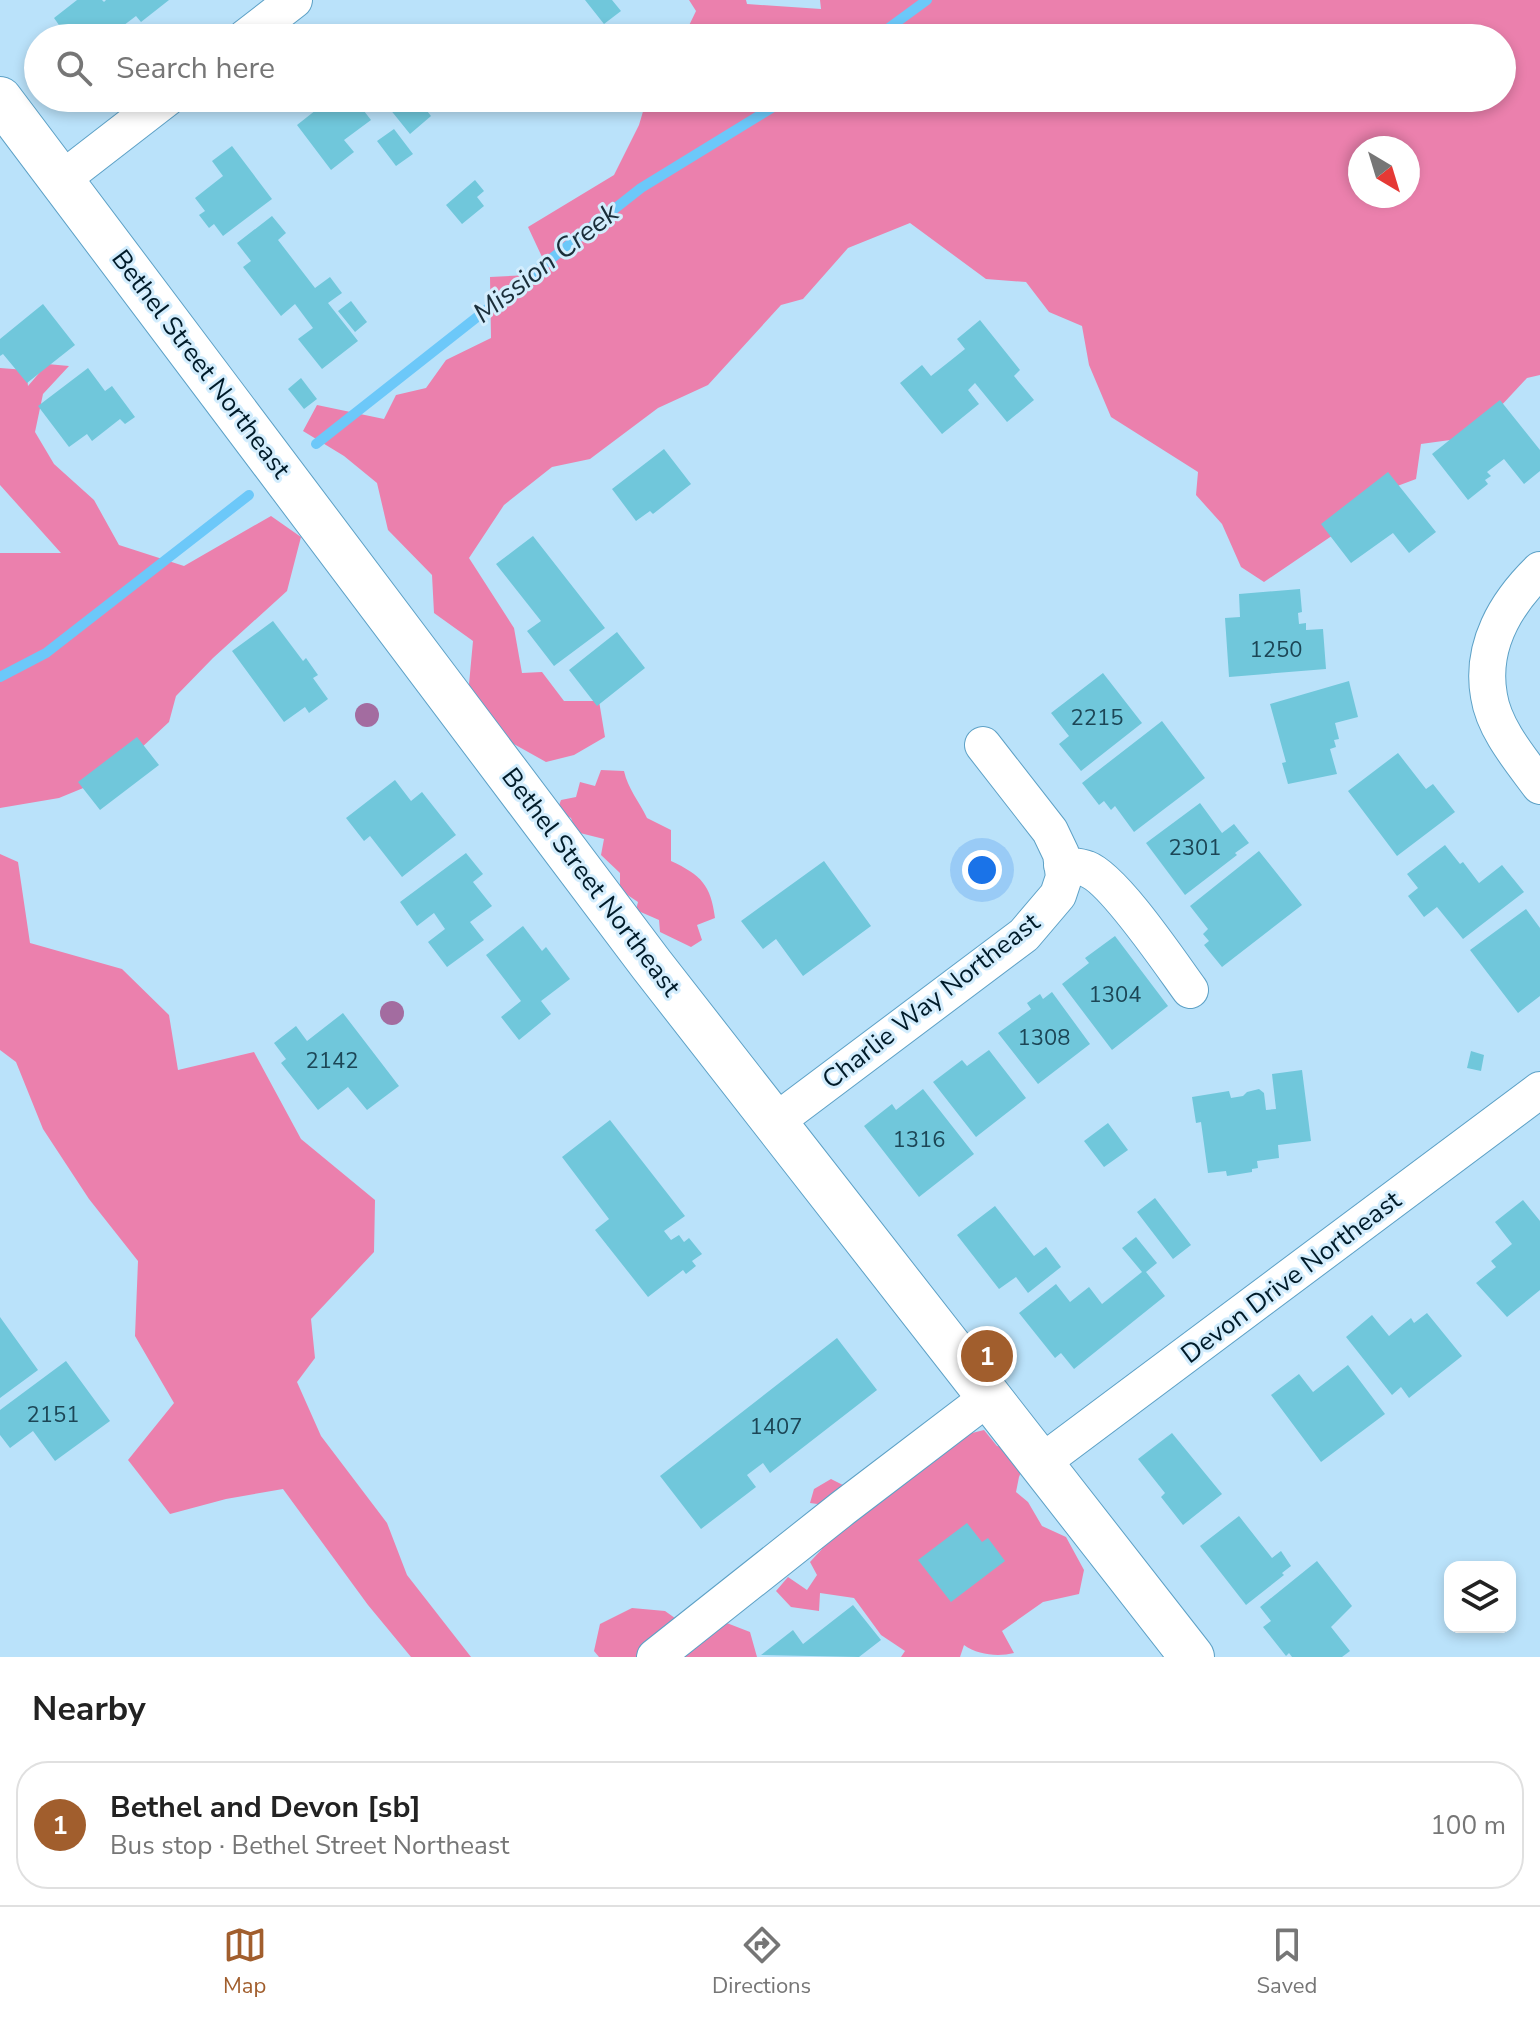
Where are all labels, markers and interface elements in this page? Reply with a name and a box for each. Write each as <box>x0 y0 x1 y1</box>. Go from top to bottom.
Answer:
search box <box>24 24 1516 112</box>
icon: search <box>52 46 96 90</box>
text: Search here <box>116 48 275 89</box>
north arrow <box>1348 136 1420 208</box>
water label: Mission Creek <box>465 194 627 332</box>
street label: Bethel Street Northeast <box>103 243 299 486</box>
house number: 1250 <box>1250 635 1302 665</box>
house number: 2215 <box>1071 703 1123 733</box>
street label: Bethel Street Northeast <box>493 761 689 1004</box>
house number: 2301 <box>1169 833 1221 863</box>
your location <box>962 850 1002 890</box>
street label: Charlie Way Northeast <box>815 904 1048 1097</box>
house number: 1304 <box>1089 980 1141 1010</box>
house number: 1308 <box>1018 1023 1070 1053</box>
house number: 2142 <box>306 1046 358 1076</box>
house number: 1316 <box>893 1125 945 1155</box>
street label: Devon Drive Northeast <box>1174 1182 1409 1371</box>
pin: 1 <box>961 1326 1013 1386</box>
house number: 2151 <box>27 1400 79 1430</box>
house number: 1407 <box>750 1412 802 1442</box>
map controls <box>1444 1561 1516 1633</box>
button: layers <box>1444 1561 1516 1633</box>
text: Nearby <box>32 1686 146 1732</box>
text: Bethel and Devon [sb] <box>110 1787 421 1828</box>
text: 1 <box>52 1808 68 1843</box>
text: 100 m <box>1430 1808 1506 1843</box>
text: Bus stop · Bethel Street Northeast <box>110 1828 509 1863</box>
tab: Map <box>223 1923 267 2001</box>
tab: Directions <box>712 1923 811 2001</box>
tab: Saved <box>1257 1923 1317 2001</box>

